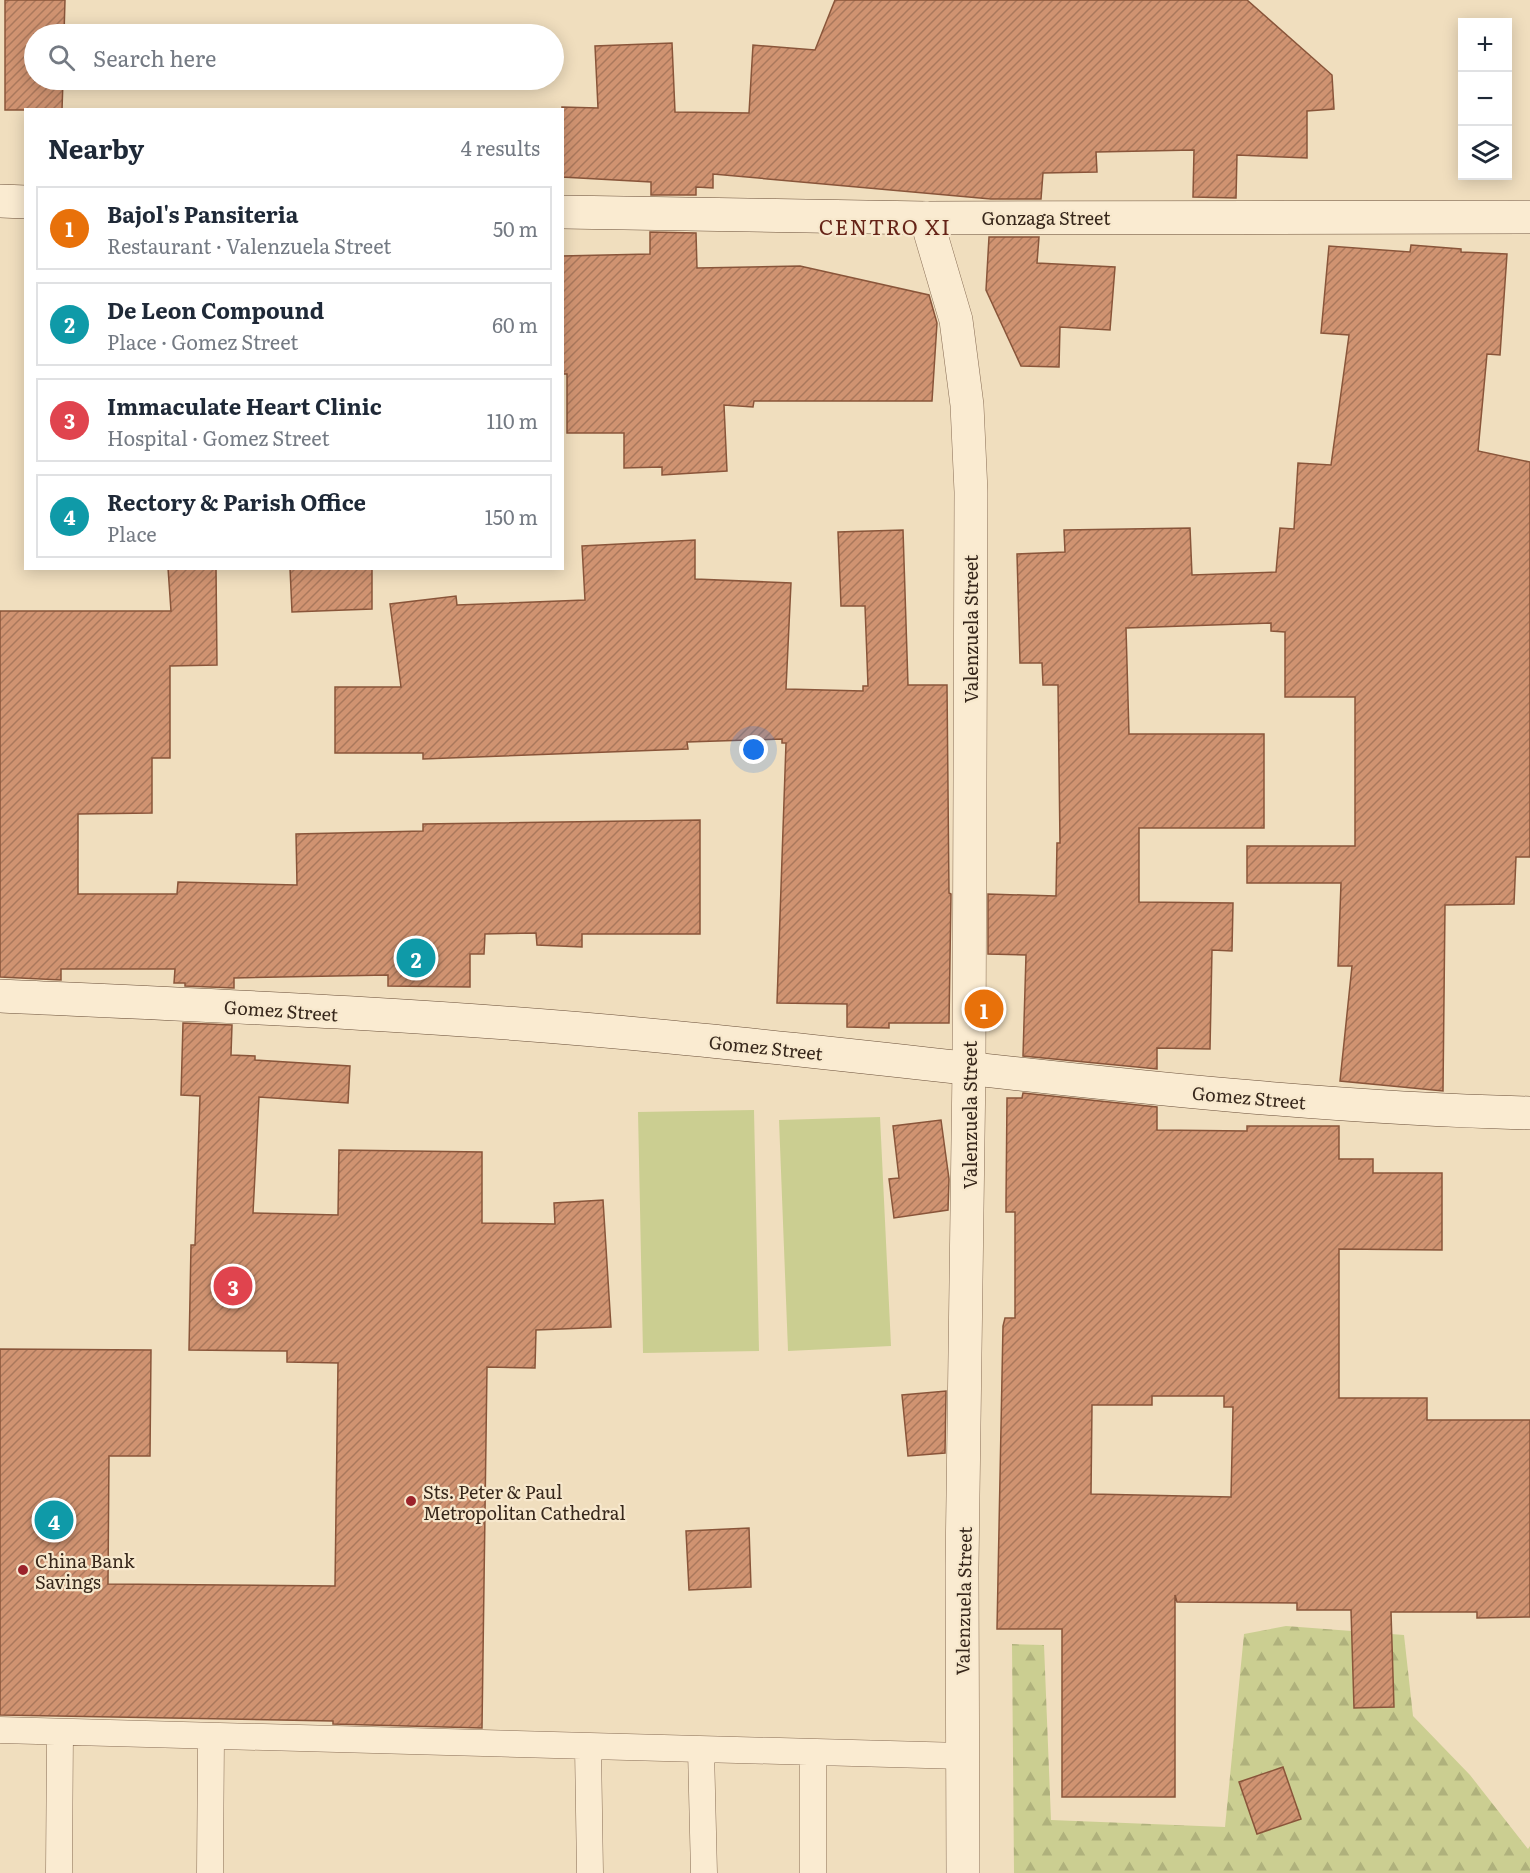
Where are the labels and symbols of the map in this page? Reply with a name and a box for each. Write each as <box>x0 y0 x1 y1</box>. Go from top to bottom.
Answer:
street label: Gonzaga Street <box>982 204 1111 231</box>
district label: CENTRO XI <box>819 210 951 241</box>
street label: Valenzuela Street <box>957 554 984 703</box>
your location <box>739 735 768 764</box>
pin: 2 <box>396 936 436 980</box>
pin: 1 <box>964 986 1004 1032</box>
street label: Gomez Street <box>223 993 340 1028</box>
street label: Gomez Street <box>708 1028 825 1066</box>
street label: Valenzuela Street <box>956 1040 983 1189</box>
street label: Gomez Street <box>1191 1079 1308 1115</box>
pin: 3 <box>214 1264 252 1308</box>
place label: Sts. Peter & Paul Metropolitan Cathedral <box>423 1478 626 1526</box>
marker: Sts. Peter & Paul Metropolitan Cathedral <box>404 1494 418 1508</box>
pin: 4 <box>34 1498 74 1543</box>
street label: Valenzuela Street <box>948 1526 978 1676</box>
place label: China Bank Savings <box>35 1547 136 1595</box>
marker: China Bank Savings <box>16 1563 30 1577</box>

